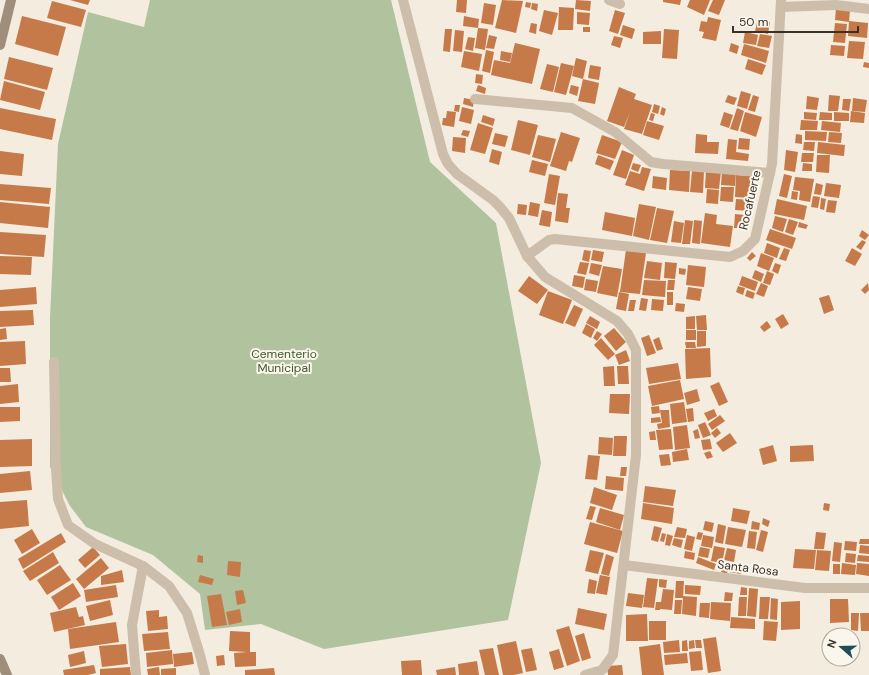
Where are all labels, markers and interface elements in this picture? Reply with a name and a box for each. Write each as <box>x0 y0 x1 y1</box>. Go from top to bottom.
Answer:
scale bar <box>733 8 858 34</box>
text: 50 m <box>739 14 768 30</box>
street label: Rocafuerte <box>735 168 765 231</box>
park label: Cementerio Municipal <box>251 346 317 376</box>
street label: Santa Rosa <box>717 556 779 580</box>
north arrow <box>821 627 861 667</box>
text: N <box>824 637 840 650</box>

